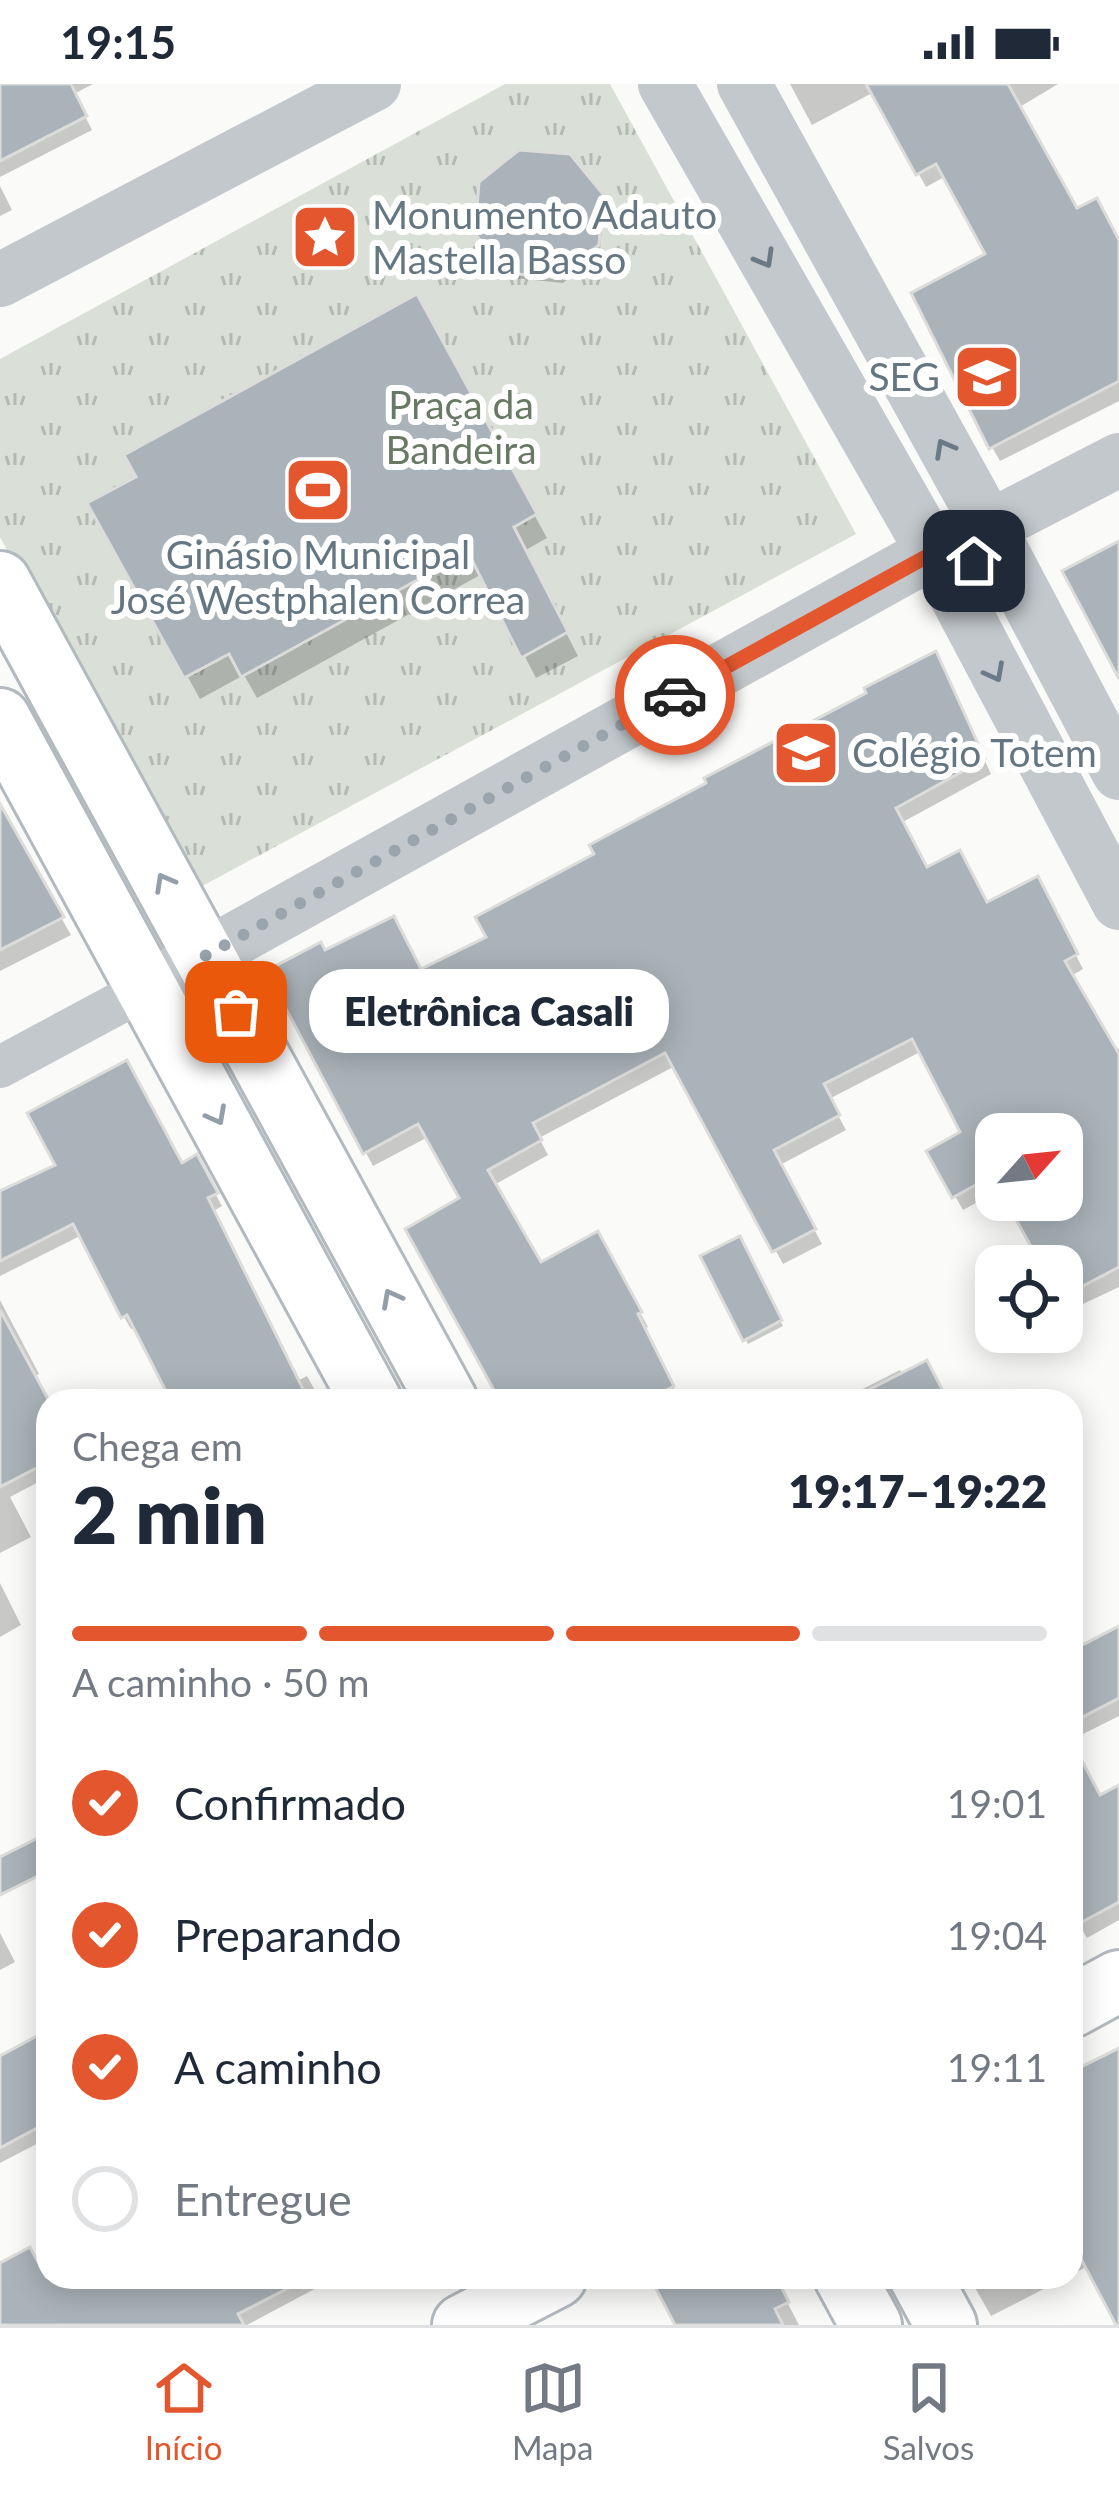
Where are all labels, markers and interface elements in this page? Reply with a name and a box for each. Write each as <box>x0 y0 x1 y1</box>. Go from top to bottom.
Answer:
text: 19:15 <box>60 15 176 69</box>
place label: Monumento Adauto Mastella Basso <box>372 191 717 282</box>
place icon: Monumento Adauto Mastella Basso <box>290 202 360 272</box>
one-way arrow <box>750 246 773 267</box>
school or university icon: SEG <box>952 342 1022 412</box>
place label: SEG <box>868 353 940 399</box>
park label: Praça da Bandeira <box>385 381 537 472</box>
one-way arrow <box>935 439 958 461</box>
sports icon: Ginásio Municipal José Westphalen Correa <box>283 455 353 525</box>
pin <box>923 510 1025 612</box>
icon: home <box>941 528 1007 594</box>
place label: Ginásio Municipal José Westphalen Correa <box>111 531 525 622</box>
courier <box>615 635 735 755</box>
one-way arrow <box>981 660 1004 681</box>
icon: car <box>642 662 708 728</box>
school or university icon: Colégio Totem <box>771 718 841 788</box>
place label: Colégio Totem <box>852 729 1097 775</box>
one-way arrow <box>155 873 178 894</box>
pin <box>185 961 287 1063</box>
callout: Eletrônica Casali <box>308 970 668 1054</box>
icon: bag <box>203 979 269 1045</box>
text: Eletrônica Casali <box>344 988 634 1034</box>
one-way arrow <box>203 1104 226 1125</box>
north arrow <box>975 1113 1083 1221</box>
map controls <box>975 1113 1083 1353</box>
button: locate <box>975 1245 1083 1353</box>
one-way arrow <box>382 1290 405 1311</box>
text: Chega em <box>72 1423 243 1469</box>
text: 19:17–19:22 <box>788 1464 1047 1518</box>
text: 2 min <box>72 1467 267 1561</box>
text: A caminho · 50 m <box>72 1659 370 1705</box>
icon: check <box>72 1770 138 1836</box>
text: Confirmado <box>174 1776 406 1830</box>
text: 19:01 <box>947 1780 1047 1826</box>
icon: check <box>72 1902 138 1968</box>
text: Preparando <box>174 1908 402 1962</box>
text: 19:04 <box>947 1912 1047 1958</box>
icon: check <box>72 2034 138 2100</box>
text: A caminho <box>174 2040 382 2094</box>
text: 19:11 <box>947 2044 1047 2090</box>
text: Entregue <box>174 2172 352 2226</box>
tab: Início <box>145 2355 222 2467</box>
tab: Mapa <box>512 2355 593 2467</box>
tab: Salvos <box>883 2355 974 2467</box>

